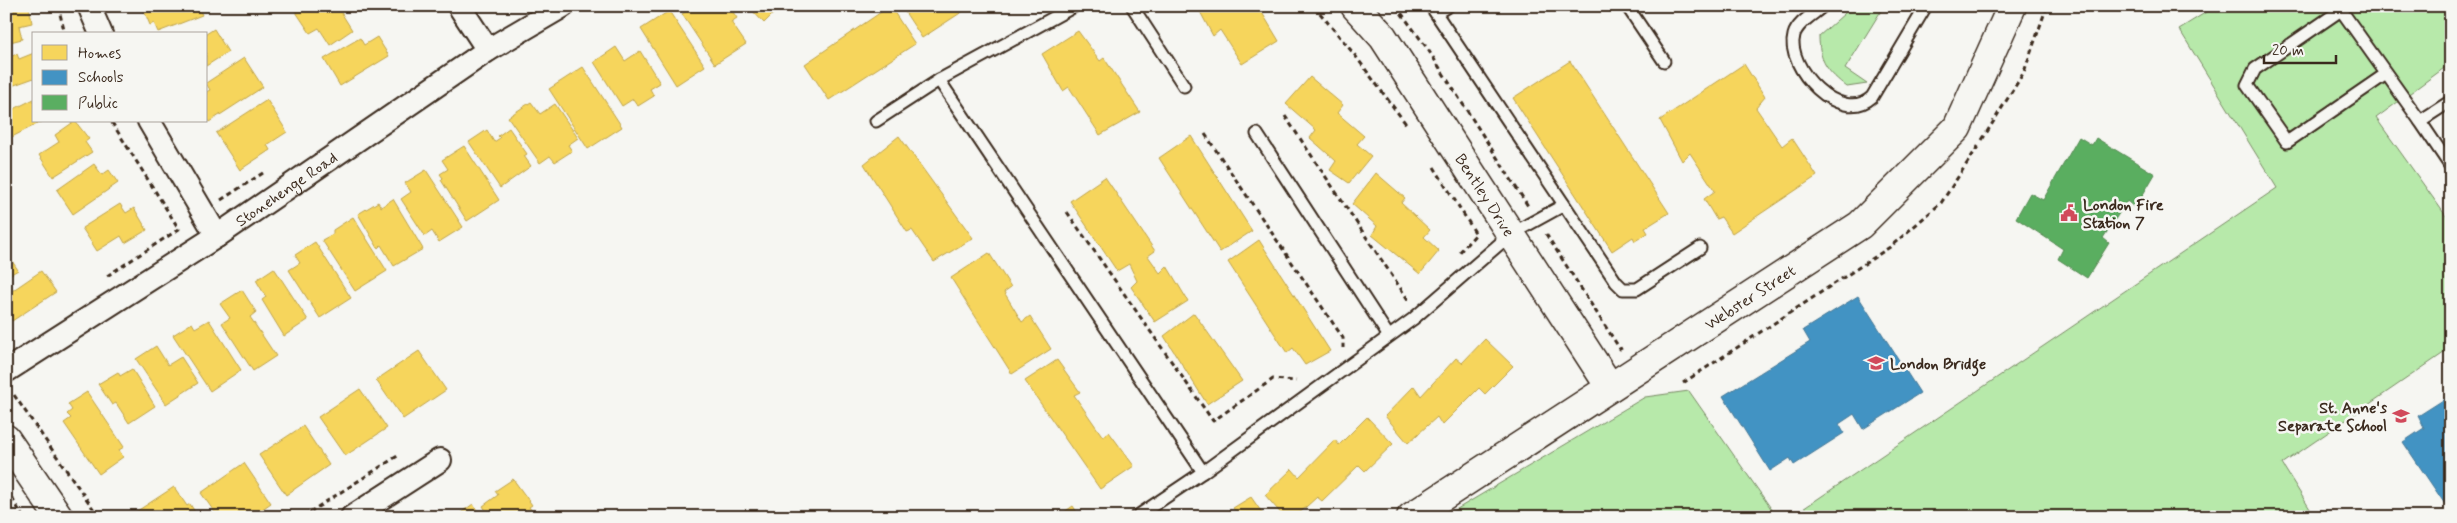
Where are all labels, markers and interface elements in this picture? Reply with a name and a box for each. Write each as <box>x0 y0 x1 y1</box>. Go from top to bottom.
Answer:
legend <box>32 32 208 122</box>
scale bar <box>2264 32 2337 64</box>
text: 20 m <box>2272 41 2304 61</box>
text: Homes <box>78 44 121 64</box>
text: Schools <box>78 68 124 88</box>
text: Public <box>78 94 118 114</box>
street label: Stonehenge Road <box>232 148 342 232</box>
street label: Bentley Drive <box>1449 150 1519 241</box>
place label: London Fire Station 7 <box>2083 195 2164 234</box>
public building icon: London Fire Station 7 <box>2059 203 2079 223</box>
street label: Webster Street <box>1701 261 1800 335</box>
school or university icon: London Bridge <box>1866 353 1886 373</box>
place label: London Bridge <box>1890 354 1986 377</box>
place label: St. Anne's Separate School <box>2278 398 2388 437</box>
school or university icon: St. Anne's Separate School <box>2391 406 2411 426</box>

